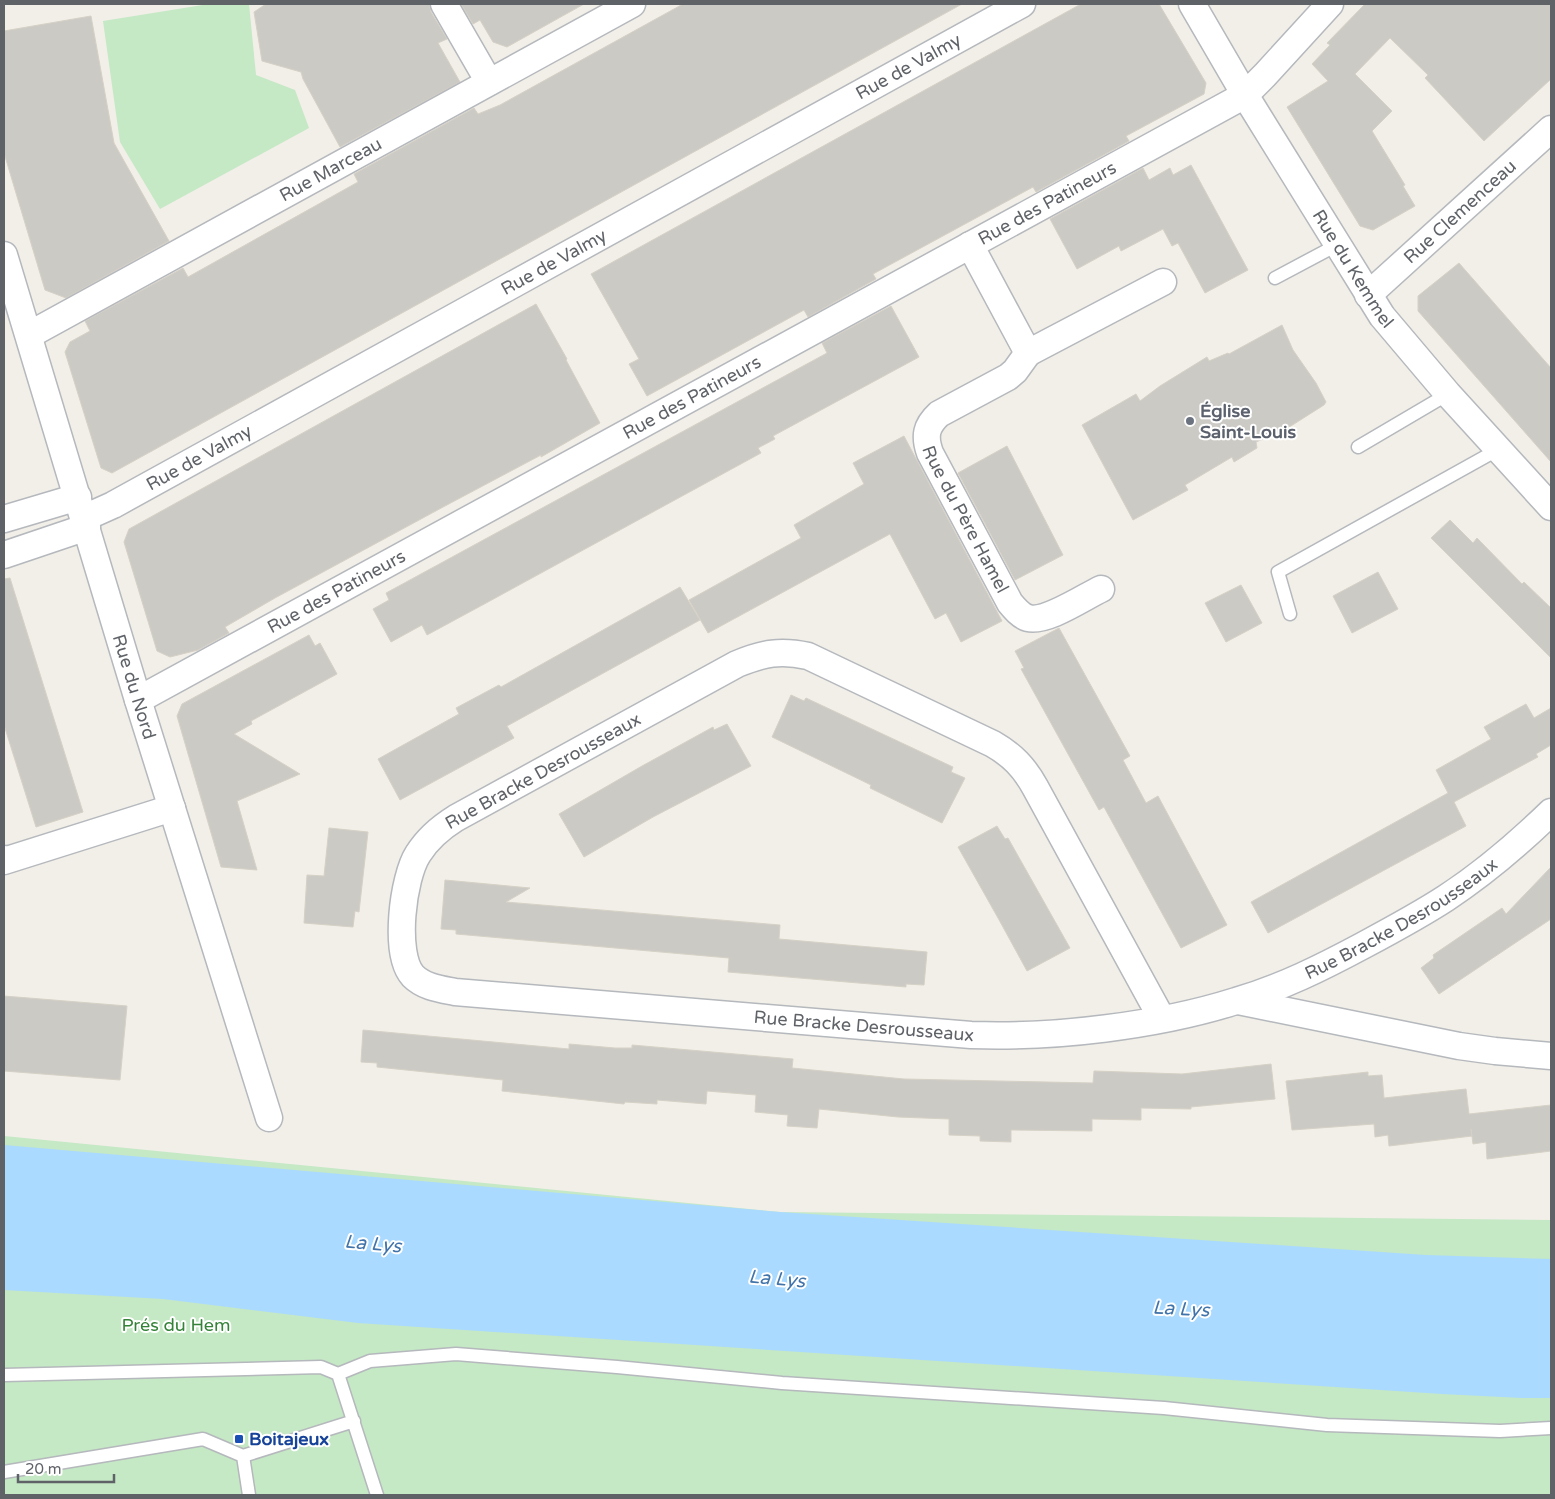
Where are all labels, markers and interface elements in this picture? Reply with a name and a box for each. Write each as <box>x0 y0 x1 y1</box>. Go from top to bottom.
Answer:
street label: Rue de Valmy <box>852 29 965 105</box>
street label: Rue Marceau <box>275 133 386 206</box>
street label: Rue Clemenceau <box>1399 155 1521 268</box>
street label: Rue des Patineurs <box>974 157 1120 250</box>
street label: Rue du Kemmel <box>1308 206 1398 333</box>
street label: Rue de Valmy <box>497 224 611 300</box>
street label: Rue des Patineurs <box>619 351 765 444</box>
place label: Église Saint-Louis <box>1200 400 1296 443</box>
marker: Église Saint-Louis <box>1184 415 1196 427</box>
street label: Rue de Valmy <box>142 420 256 495</box>
street label: Rue du Père Hamel <box>917 443 1014 597</box>
street label: Rue des Patineurs <box>263 545 409 638</box>
street label: Rue du Nord <box>108 632 161 742</box>
street label: Rue Bracke Desrousseaux <box>441 708 645 834</box>
street label: Rue Bracke Desrousseaux <box>1301 853 1502 984</box>
street label: Rue Bracke Desrousseaux <box>753 1006 975 1046</box>
water label: La Lys <box>344 1231 404 1258</box>
water label: La Lys <box>748 1266 808 1293</box>
water label: La Lys <box>1152 1297 1212 1322</box>
park label: Prés du Hem <box>121 1314 231 1336</box>
place label: Boitajeux <box>249 1428 329 1450</box>
marker: Boitajeux <box>233 1433 245 1445</box>
scale bar <box>18 1452 114 1484</box>
text: 20 m <box>25 1460 62 1478</box>

